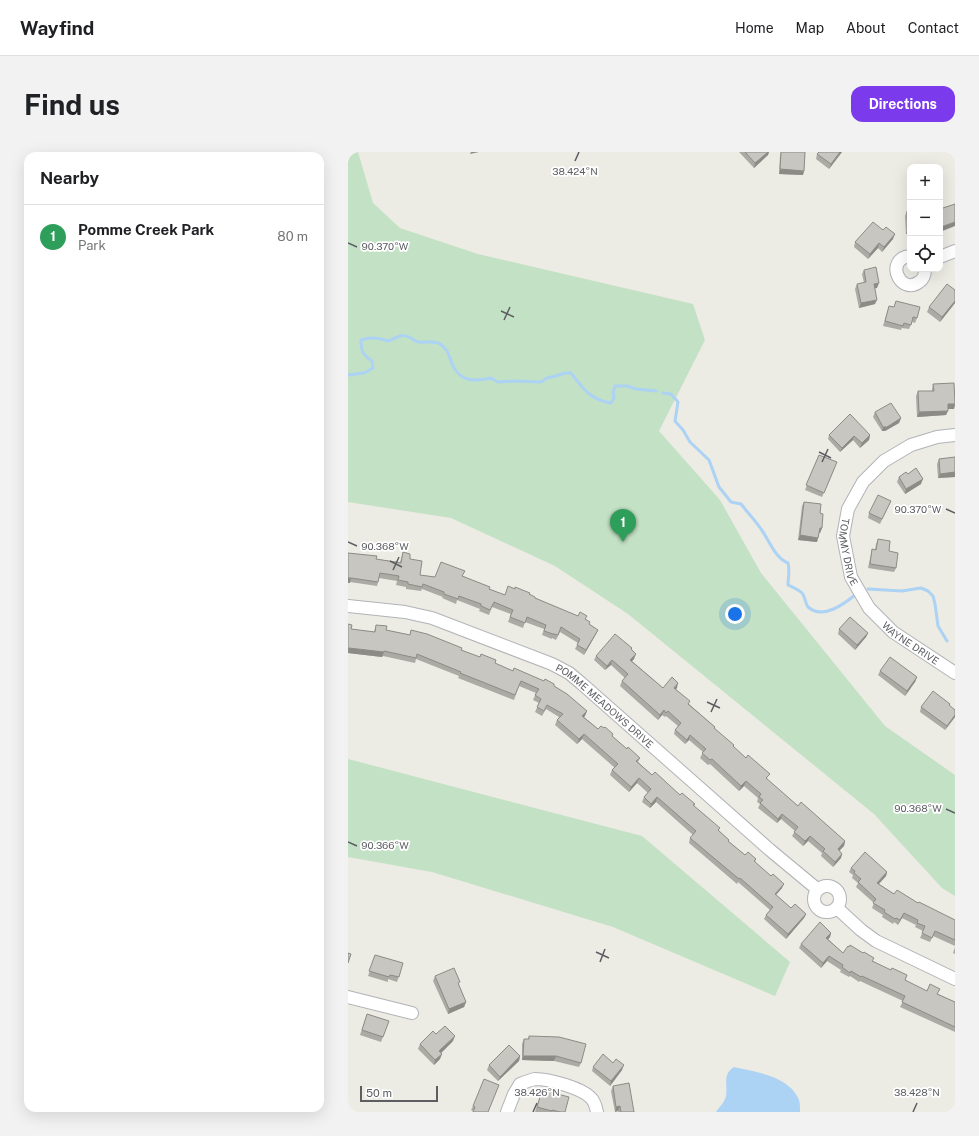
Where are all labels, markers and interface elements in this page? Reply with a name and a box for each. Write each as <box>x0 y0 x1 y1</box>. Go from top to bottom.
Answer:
text: Wayfind <box>20 17 94 39</box>
text: Home <box>735 20 774 36</box>
text: Map <box>796 20 824 36</box>
text: About <box>846 20 886 36</box>
text: Contact <box>908 20 959 36</box>
button: Directions <box>851 86 955 122</box>
text: Find us <box>24 88 120 121</box>
map controls <box>907 164 943 272</box>
button: + <box>907 164 943 200</box>
text: 38.424°N <box>552 165 598 177</box>
text: Nearby <box>40 168 99 188</box>
button: − <box>907 200 943 236</box>
text: Pomme Creek Park <box>78 221 214 238</box>
text: 1 <box>50 229 56 244</box>
text: 80 m <box>277 229 308 244</box>
button: locate <box>907 236 943 272</box>
text: Park <box>78 238 106 253</box>
text: 90.370°W <box>362 240 409 252</box>
text: 90.370°W <box>895 503 942 515</box>
pin: 1 <box>610 509 636 542</box>
street label: TOMMY DRIVE <box>836 517 861 588</box>
text: 90.368°W <box>361 540 409 552</box>
your location <box>725 604 745 624</box>
street label: WAYNE DRIVE <box>880 619 941 667</box>
street label: POMME MEADOWS DRIVE <box>554 661 656 750</box>
text: 90.368°W <box>894 802 942 814</box>
text: 90.366°W <box>361 839 409 851</box>
scale bar <box>360 1084 438 1103</box>
text: 38.426°N <box>514 1086 560 1098</box>
text: 38.428°N <box>894 1086 940 1098</box>
text: 50 m <box>366 1087 392 1099</box>

